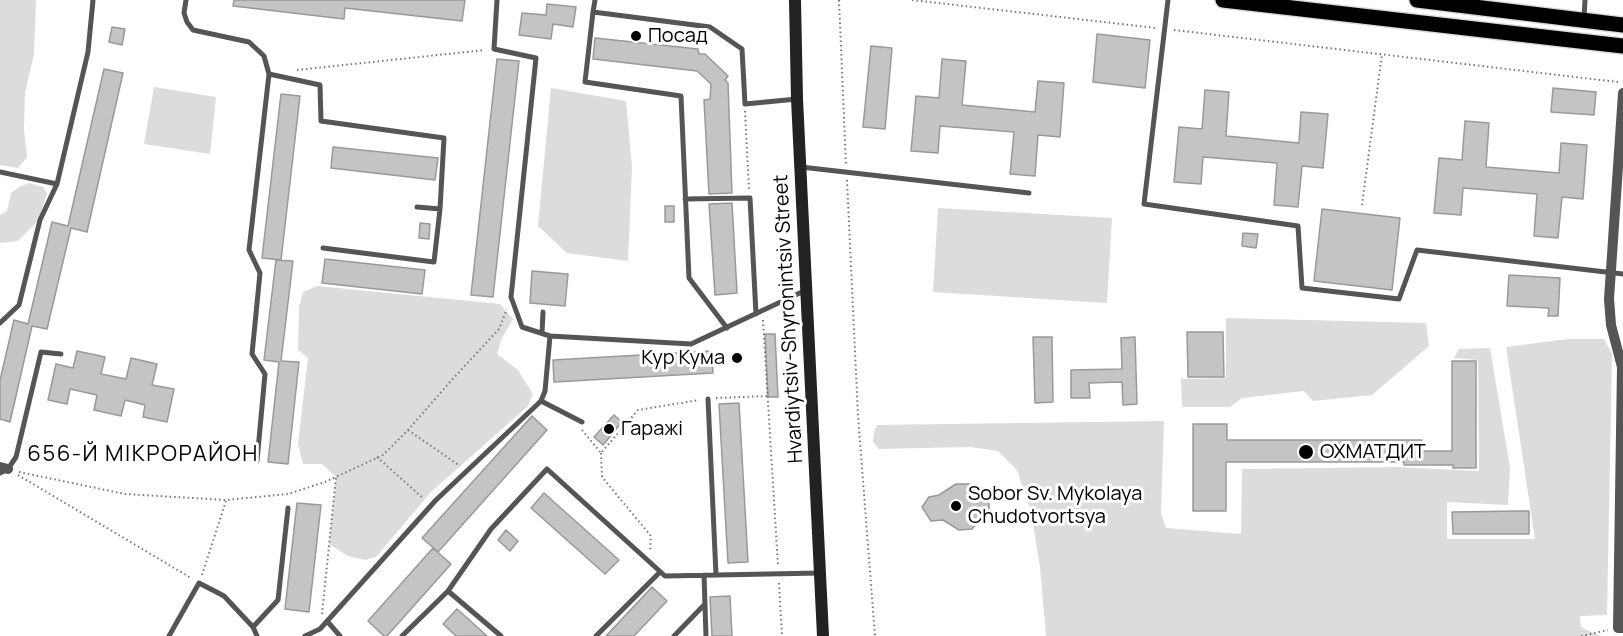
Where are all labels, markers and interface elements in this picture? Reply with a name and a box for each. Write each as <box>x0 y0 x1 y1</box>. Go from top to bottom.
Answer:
place label: Посад <box>648 24 708 48</box>
marker: Посад <box>629 29 643 43</box>
street label: Hvardiytsiv-Shyronintsiv Street <box>769 174 809 464</box>
place label: Кур Кума <box>641 346 725 370</box>
marker: Кур Кума <box>730 351 744 365</box>
place label: Гаражі <box>621 417 683 441</box>
marker: Гаражі <box>602 422 616 436</box>
place label: ОХМАТДИТ <box>1320 440 1426 464</box>
district label: 656-Й МІКРОРАЙОН <box>27 442 259 468</box>
marker: ОХМАТДИТ <box>1297 443 1315 461</box>
place label: Sobor Sv. Mykolaya Chudotvortsya <box>968 482 1142 529</box>
marker: Sobor Sv. Mykolaya Chudotvortsya <box>949 499 963 513</box>

